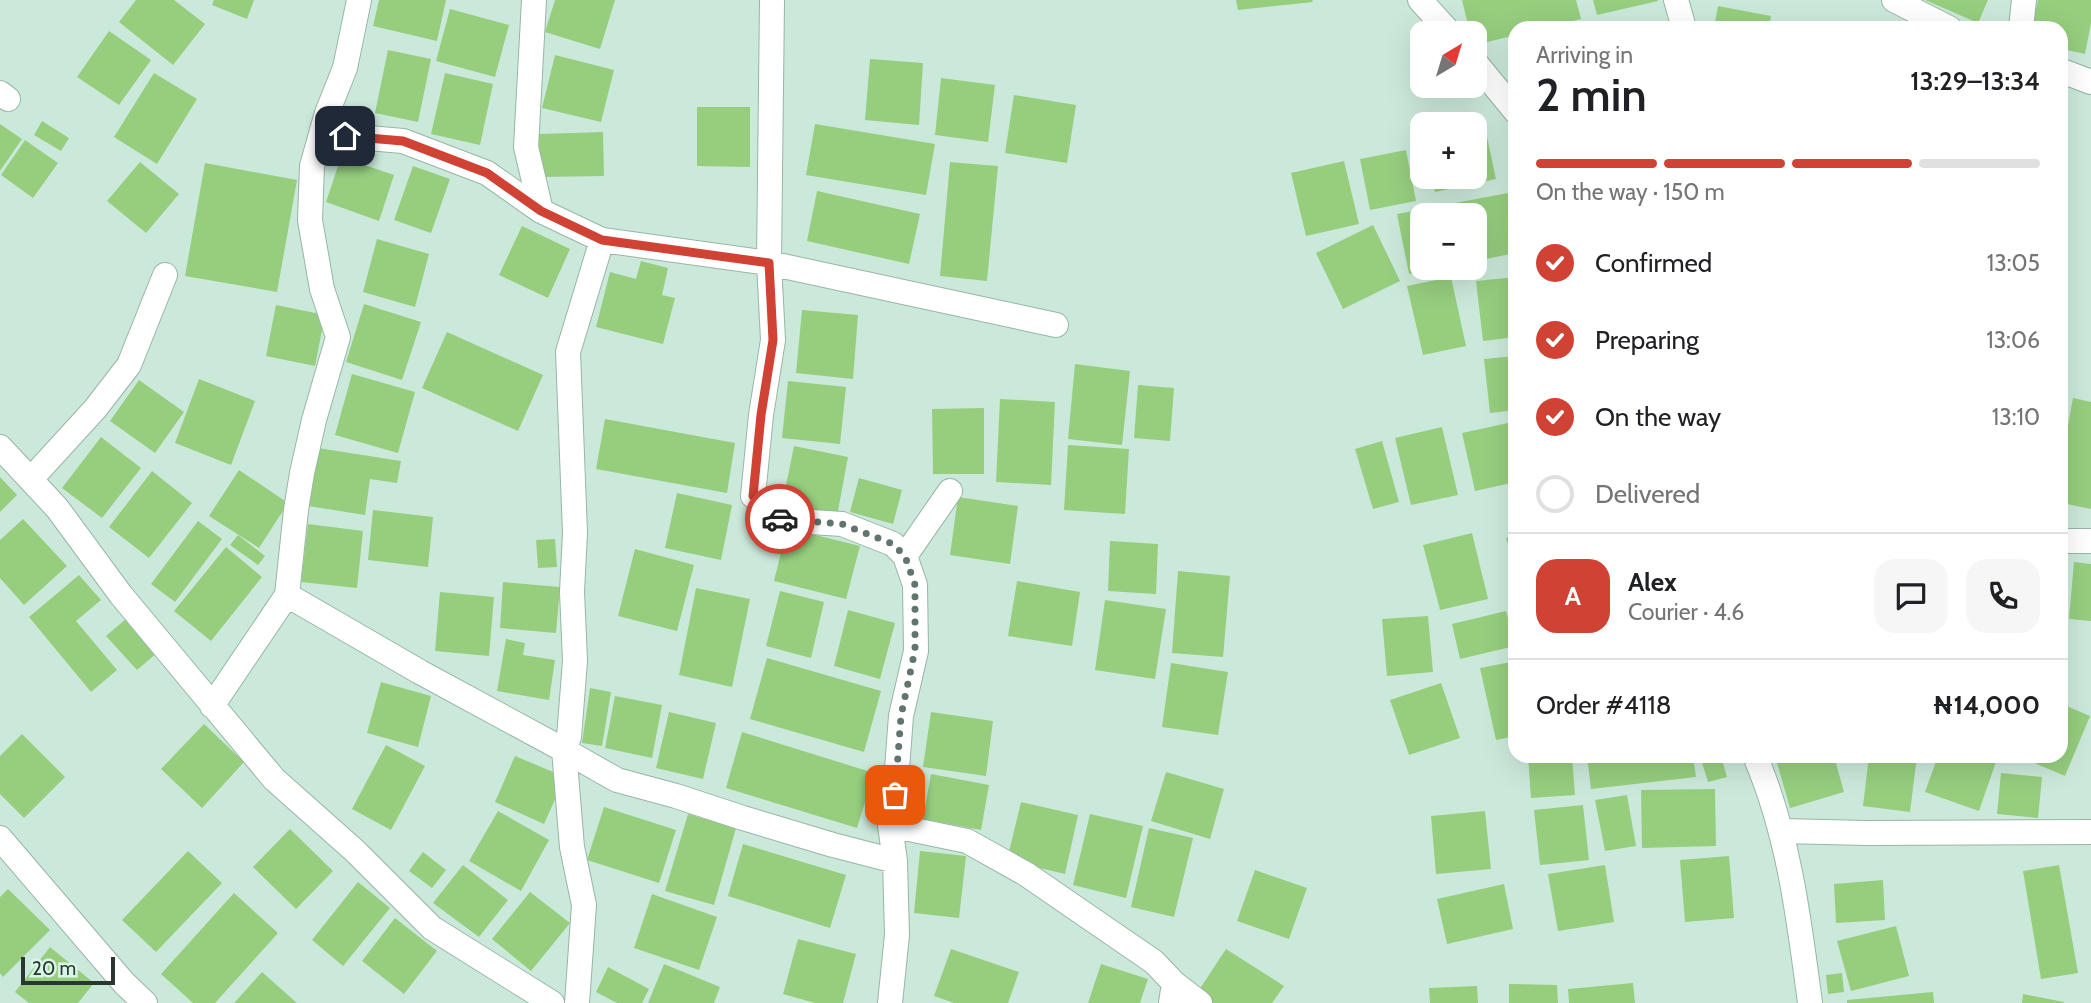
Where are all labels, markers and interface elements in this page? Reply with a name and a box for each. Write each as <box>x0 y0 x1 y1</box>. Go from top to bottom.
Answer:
north arrow <box>1410 21 1488 98</box>
map controls <box>1410 21 1487 280</box>
text: Arriving in <box>1536 41 1633 69</box>
text: 13:29–13:34 <box>1910 65 2040 97</box>
text: 2 min <box>1536 67 1647 123</box>
pin <box>315 106 375 166</box>
button: + <box>1410 112 1487 189</box>
icon: home <box>326 117 364 155</box>
text: On the way · 150 m <box>1536 178 1725 206</box>
button: − <box>1410 203 1487 280</box>
icon: check <box>1536 244 1574 282</box>
text: Confirmed <box>1595 247 1712 279</box>
text: 13:05 <box>1987 249 2040 277</box>
icon: check <box>1536 321 1574 359</box>
text: Preparing <box>1595 324 1699 356</box>
text: 13:06 <box>1986 326 2040 354</box>
icon: check <box>1536 398 1574 436</box>
text: On the way <box>1595 401 1721 433</box>
text: 13:10 <box>1992 403 2040 431</box>
text: Delivered <box>1595 478 1700 510</box>
courier <box>745 484 815 554</box>
icon: car <box>761 500 799 538</box>
button: chat <box>1874 559 1948 633</box>
button: phone <box>1966 559 2040 633</box>
text: Alex <box>1628 566 1677 598</box>
text: A <box>1565 580 1581 612</box>
text: Courier · 4.6 <box>1628 598 1744 626</box>
text: Order #4118 <box>1536 689 1672 721</box>
text: ₦14,000 <box>1932 689 2040 721</box>
pin <box>865 765 925 825</box>
icon: bag <box>876 776 914 814</box>
scale bar <box>21 954 116 986</box>
text: 20 m <box>32 957 76 980</box>

